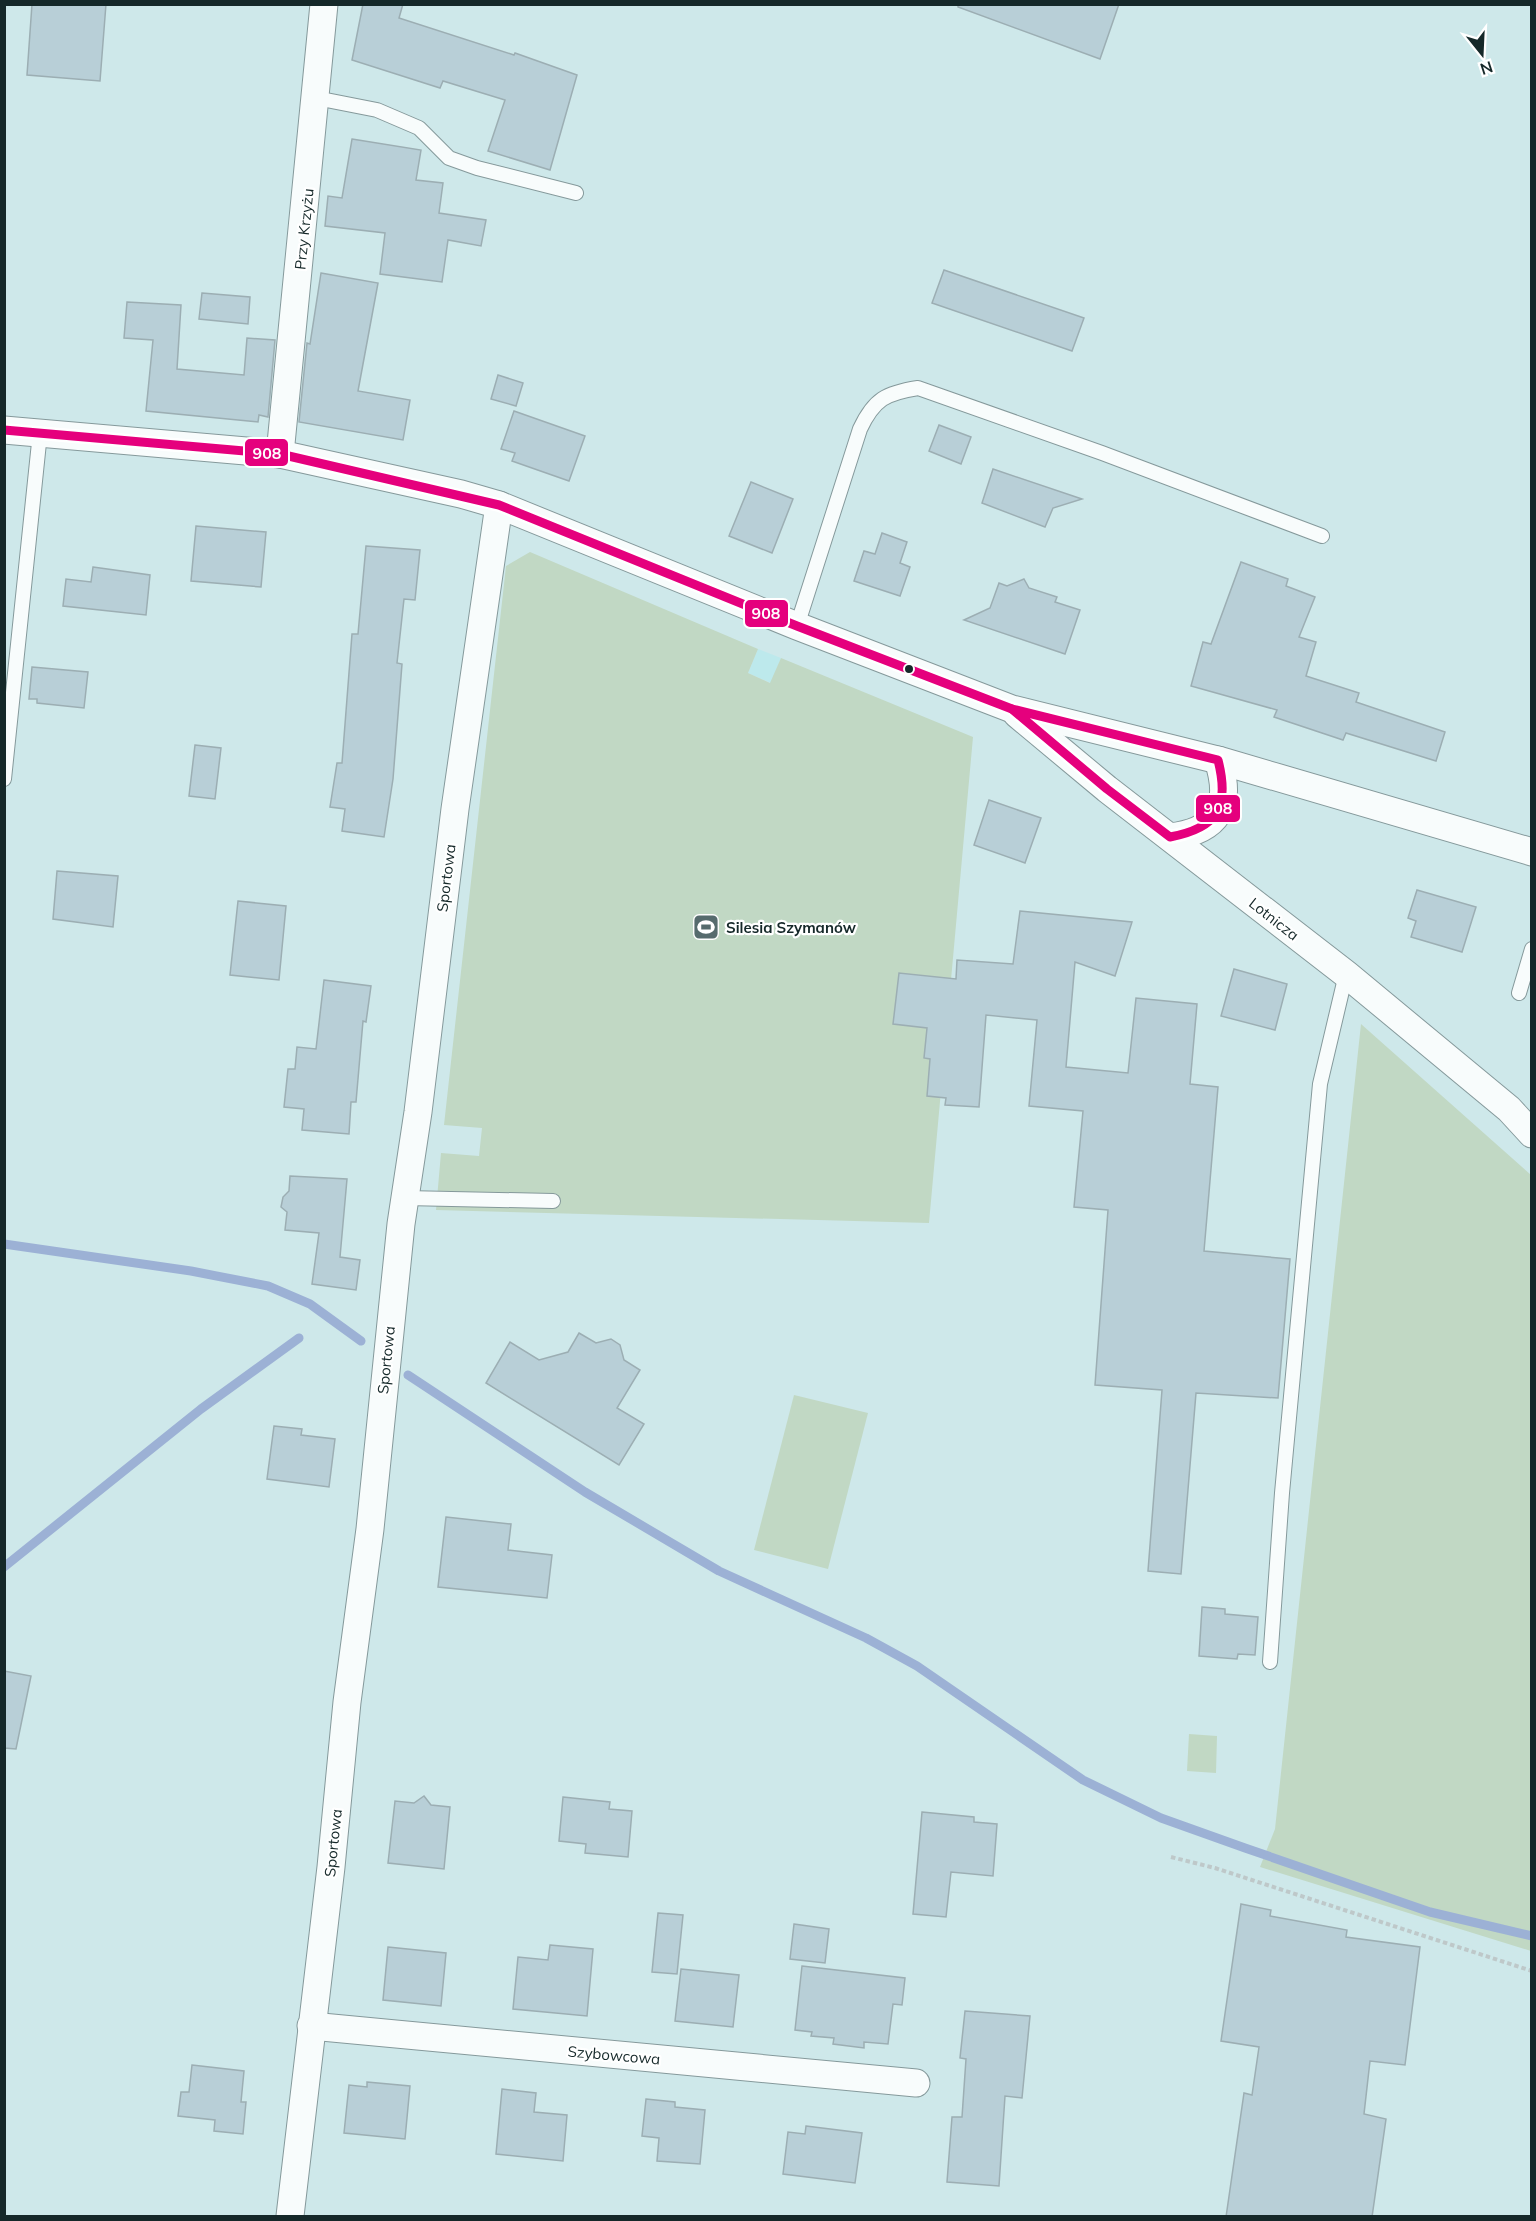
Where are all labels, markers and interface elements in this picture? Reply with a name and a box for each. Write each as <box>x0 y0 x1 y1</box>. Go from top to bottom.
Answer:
north arrow <box>1452 24 1512 84</box>
text: N <box>1478 57 1495 80</box>
street label: Przy Krzyżu <box>290 187 318 271</box>
line badge: 908 <box>244 438 289 467</box>
text: 908 <box>253 443 282 463</box>
line badge: 908 <box>744 599 789 628</box>
text: 908 <box>752 603 781 623</box>
unlabelled marker <box>903 663 915 675</box>
line badge: 908 <box>1195 794 1241 823</box>
text: 908 <box>1204 798 1233 818</box>
street label: Sportowa <box>432 843 460 913</box>
street label: Lotnicza <box>1245 894 1303 944</box>
sports icon: Silesia Szymanów <box>691 912 721 942</box>
place label: Silesia Szymanów <box>726 918 857 937</box>
street label: Sportowa <box>373 1325 399 1395</box>
street label: Sportowa <box>320 1808 346 1878</box>
street label: Szybowcowa <box>567 2041 661 2069</box>

